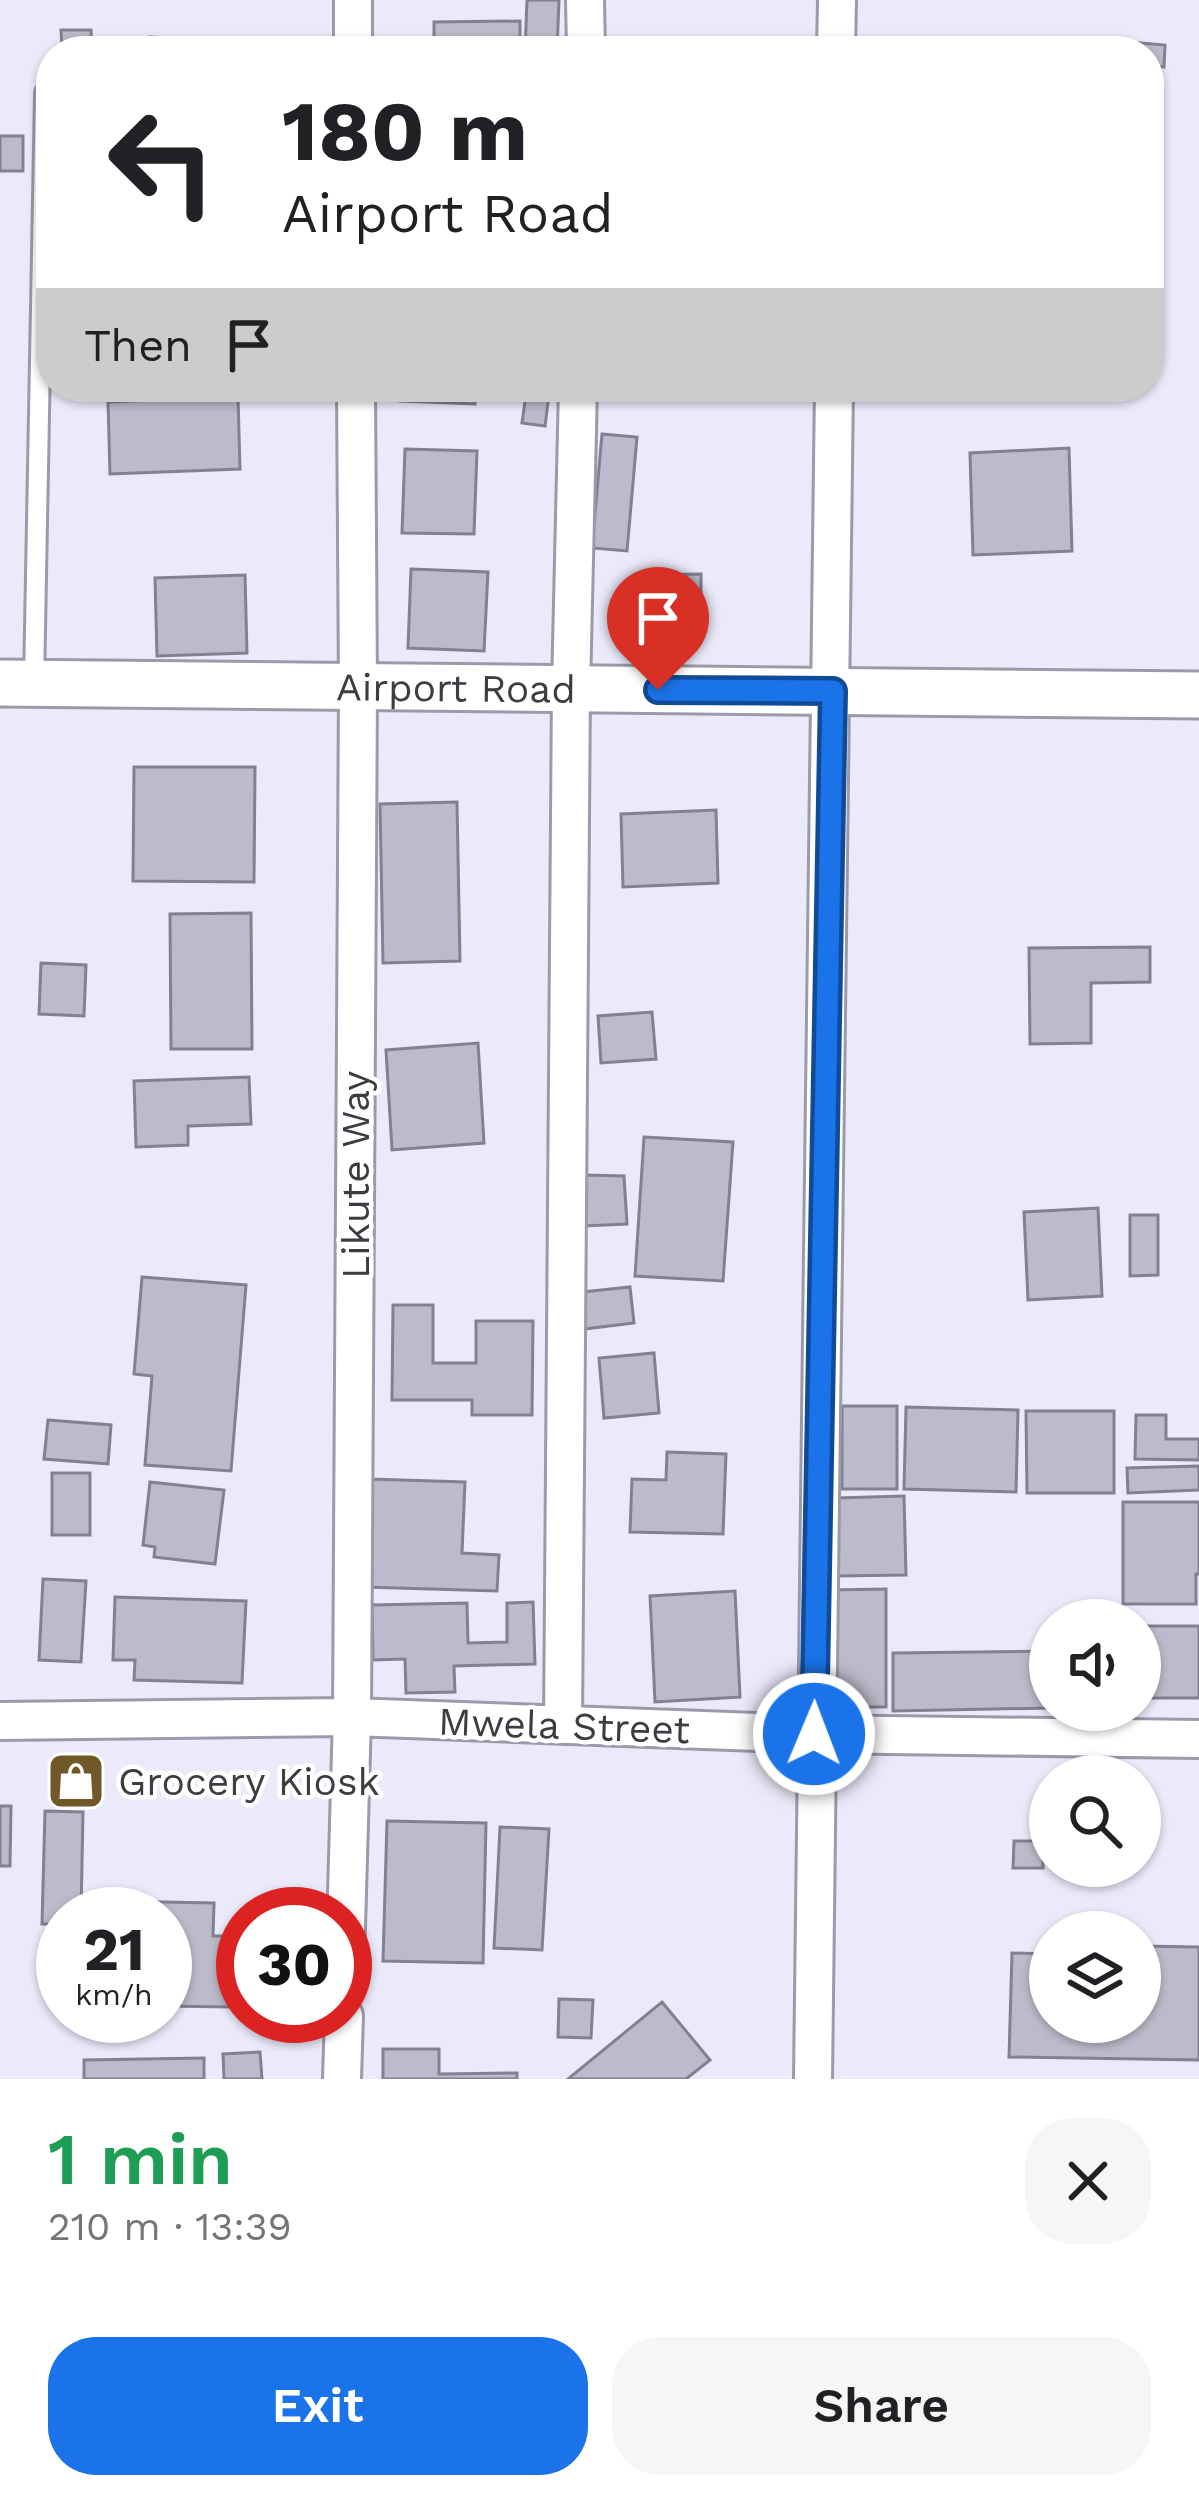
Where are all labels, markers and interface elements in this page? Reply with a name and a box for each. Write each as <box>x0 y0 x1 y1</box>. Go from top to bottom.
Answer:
text: 180 m <box>282 82 528 180</box>
icon: left <box>84 84 240 240</box>
text: Airport Road <box>282 182 614 245</box>
icon: arrive <box>216 312 282 378</box>
text: Then <box>84 319 192 372</box>
pin <box>607 567 709 690</box>
icon: arrive <box>625 585 691 651</box>
street label: Airport Road <box>336 664 576 712</box>
street label: Likute Way <box>333 1071 378 1279</box>
map controls <box>1029 1599 1161 2043</box>
button: sound <box>1029 1599 1161 1731</box>
position arrow <box>751 1671 877 1797</box>
street label: Mwela Street <box>437 1699 690 1752</box>
shop icon: Grocery Kiosk <box>45 1750 107 1812</box>
button: search <box>1029 1755 1161 1887</box>
place label: Grocery Kiosk <box>118 1759 380 1804</box>
speed limit sign: 30 <box>216 1887 372 2043</box>
button: layers <box>1029 1911 1161 2043</box>
text: 21 <box>83 1914 145 1985</box>
text: km/h <box>75 1977 153 2012</box>
text: 1 min <box>48 2117 233 2201</box>
button: close <box>1025 2118 1151 2244</box>
text: 210 m · 13:39 <box>48 2204 292 2249</box>
button: Exit <box>48 2337 588 2475</box>
button: Share <box>612 2337 1151 2475</box>

